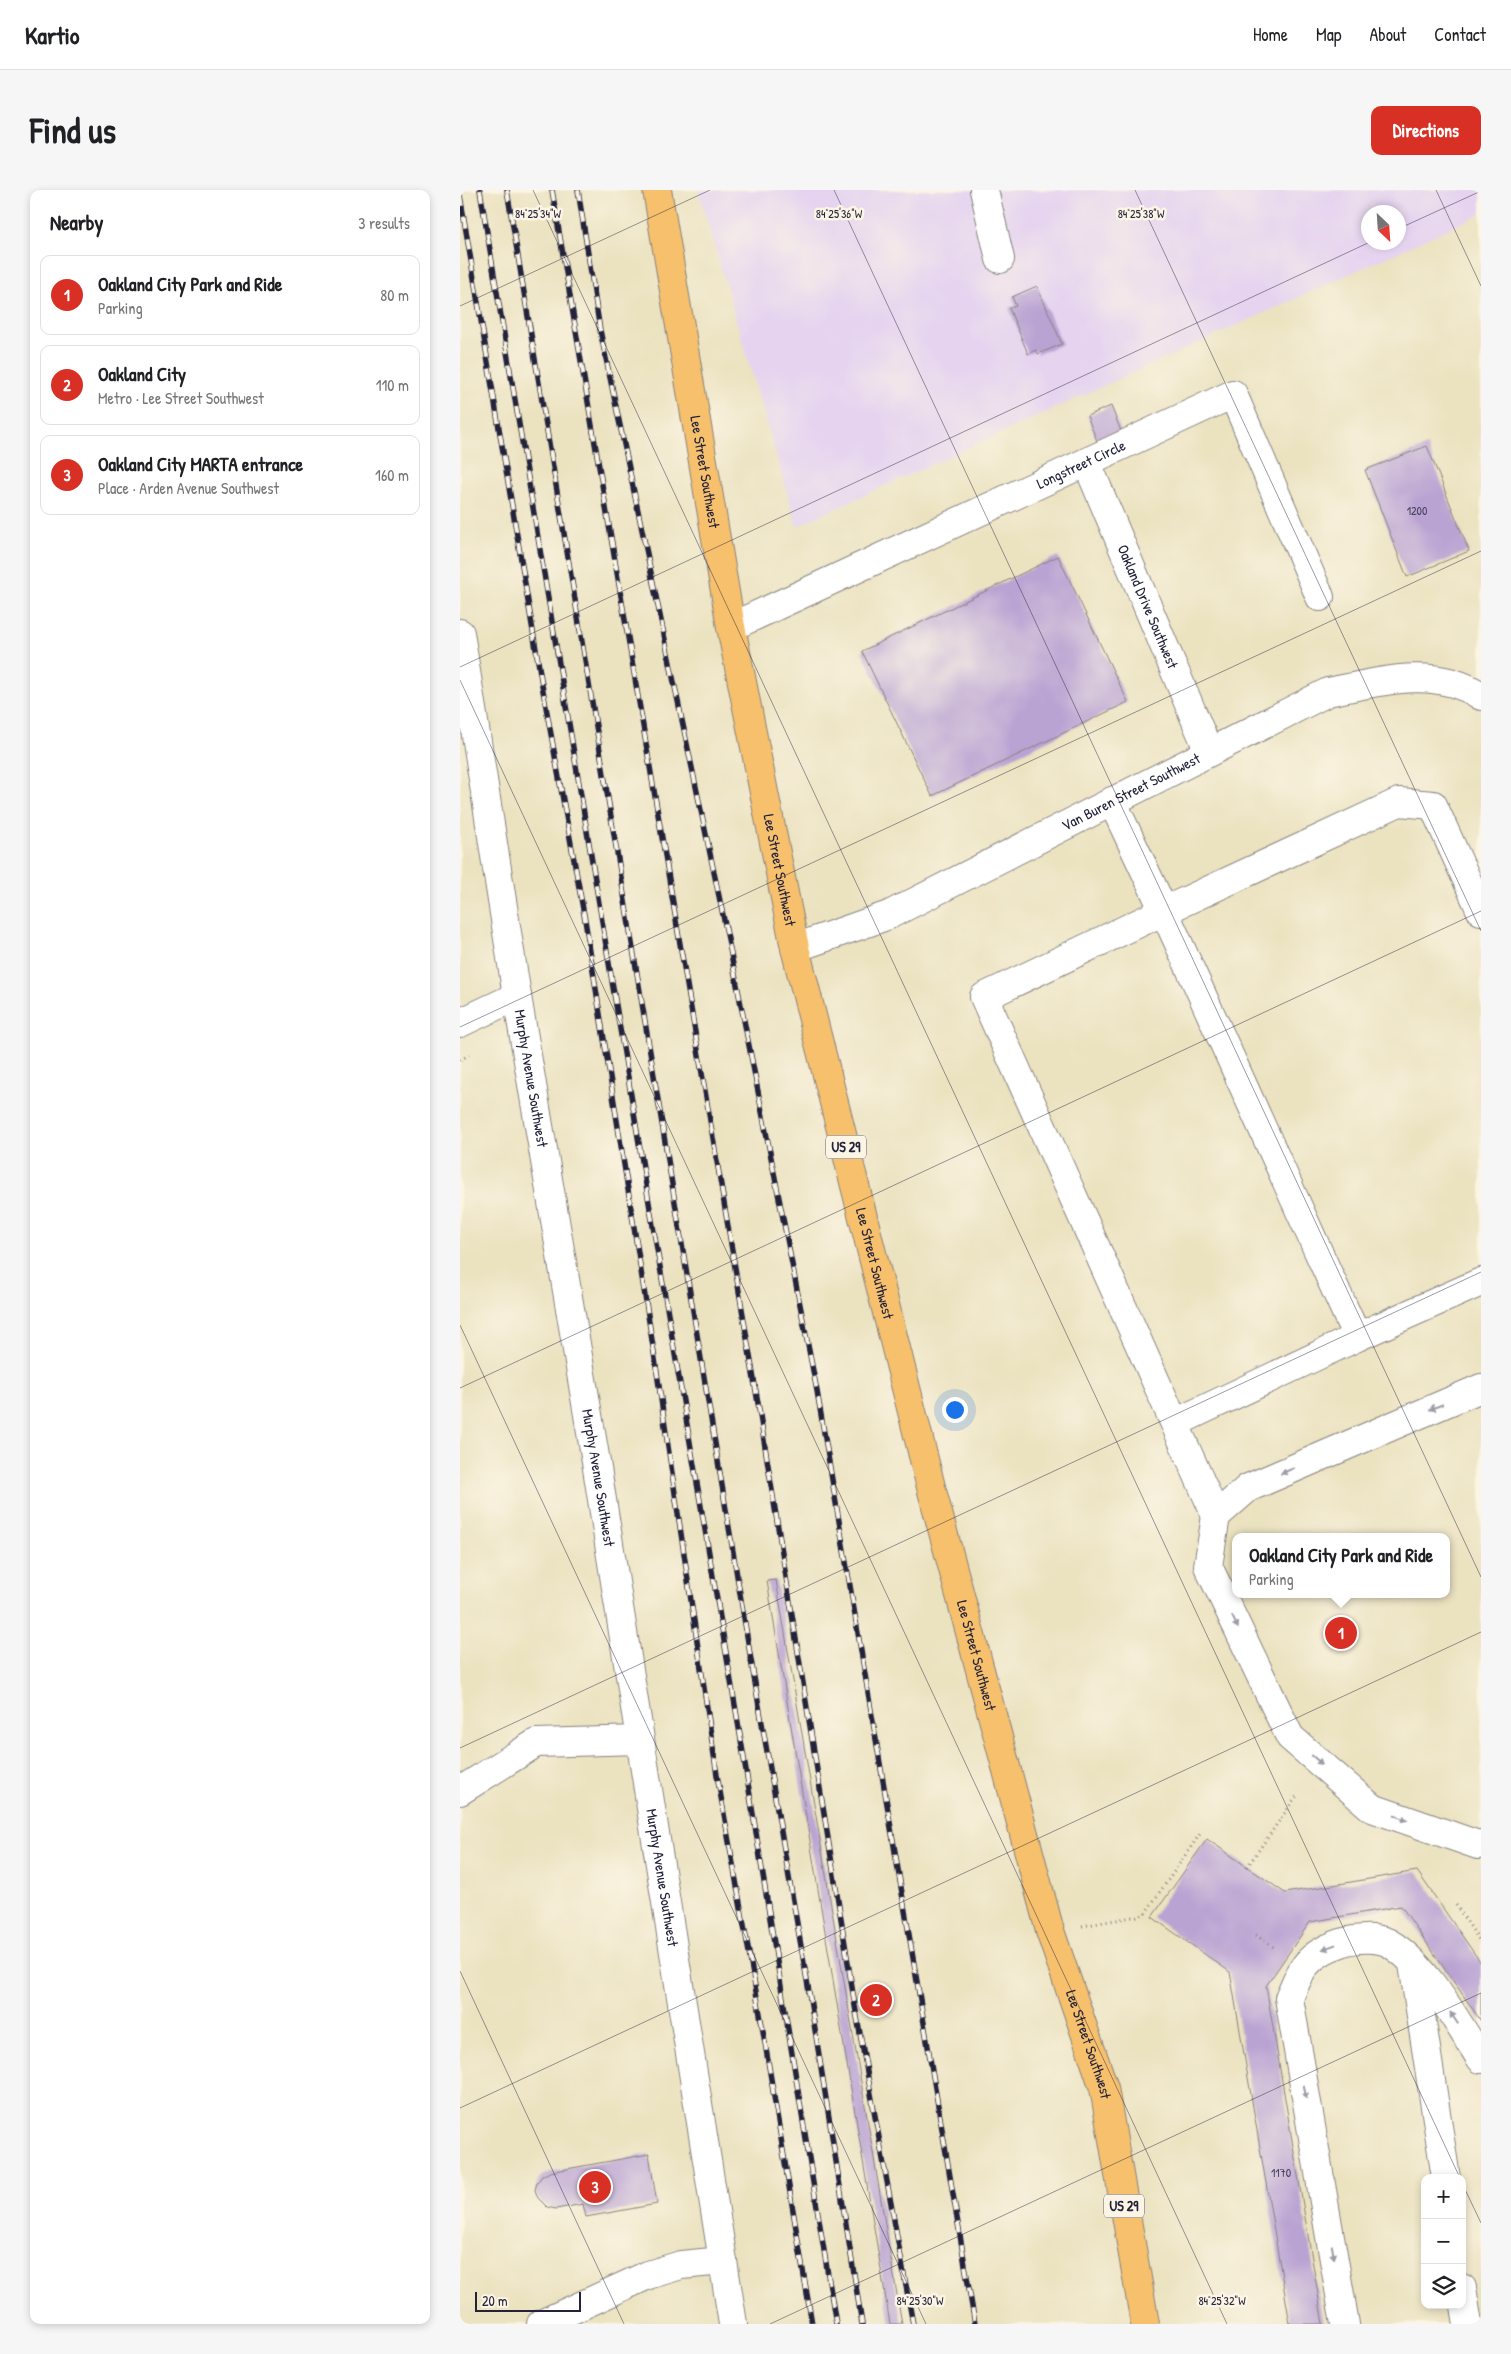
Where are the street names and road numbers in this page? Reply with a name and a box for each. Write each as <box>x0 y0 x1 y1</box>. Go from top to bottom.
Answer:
street label: Lee Street Southwest <box>685 414 725 531</box>
street label: Longstreet Circle <box>1033 434 1129 494</box>
street label: Oakland Drive Southwest <box>1113 541 1184 672</box>
street label: Van Buren Street Southwest <box>1058 747 1204 836</box>
street label: Lee Street Southwest <box>759 812 802 929</box>
street label: Murphy Avenue Southwest <box>509 1008 554 1149</box>
road number: US 29 <box>826 1136 866 1159</box>
street label: Lee Street Southwest <box>851 1206 899 1322</box>
street label: Murphy Avenue Southwest <box>577 1407 620 1549</box>
street label: Lee Street Southwest <box>952 1598 1002 1714</box>
street label: Murphy Avenue Southwest <box>641 1807 684 1949</box>
street label: Lee Street Southwest <box>1061 1987 1117 2101</box>
road number: US 29 <box>1104 2194 1144 2218</box>

